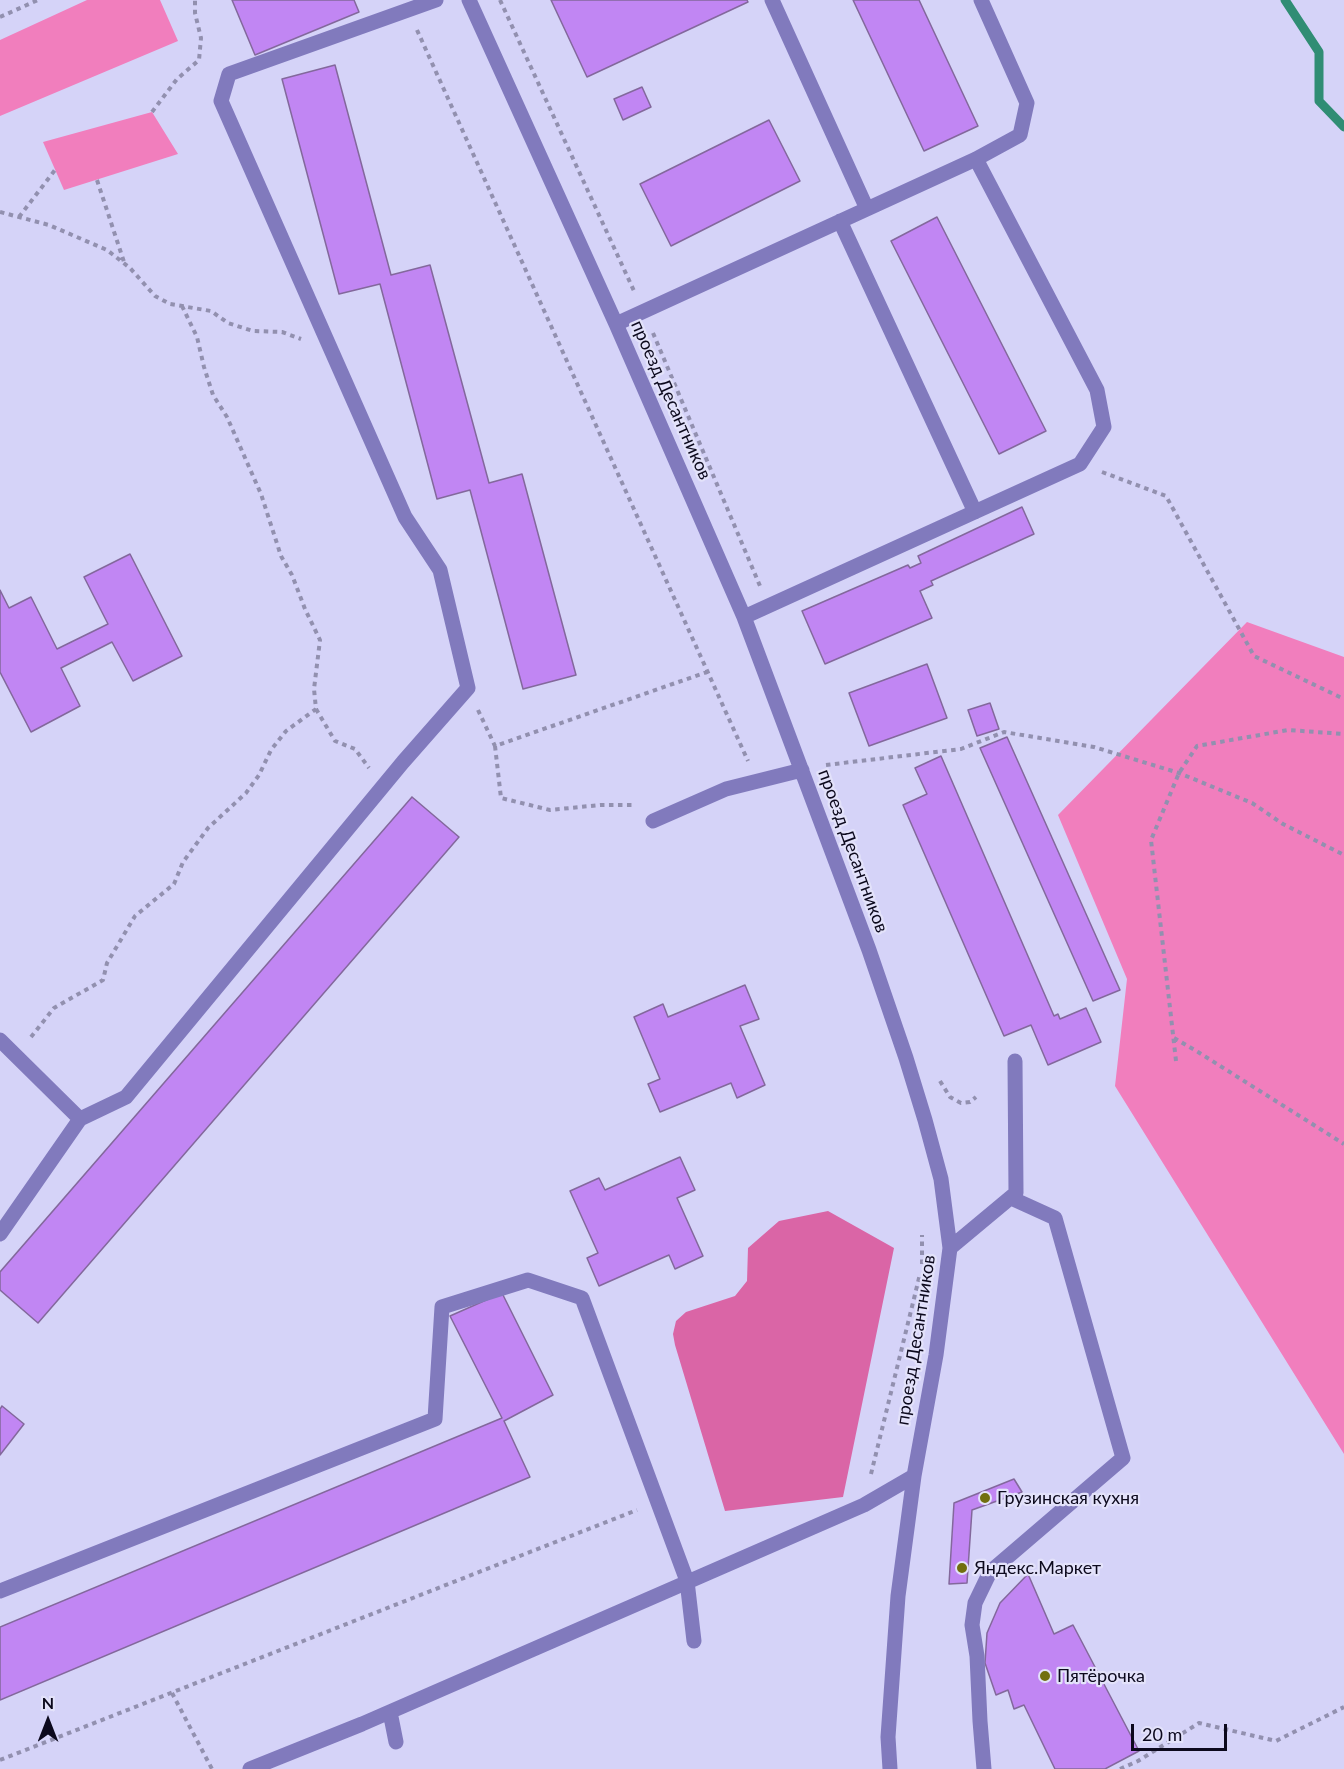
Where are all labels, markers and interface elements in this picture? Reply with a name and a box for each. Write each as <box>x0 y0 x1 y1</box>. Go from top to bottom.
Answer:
street label: проезд Десантников <box>626 317 716 483</box>
street label: проезд Десантников <box>813 766 893 936</box>
street label: проезд Десантников <box>892 1253 940 1427</box>
place label: Грузинская кухня <box>997 1487 1139 1509</box>
marker: Грузинская кухня <box>978 1491 992 1505</box>
place label: Яндекс.Маркет <box>974 1557 1101 1579</box>
marker: Яндекс.Маркет <box>955 1561 969 1575</box>
place label: Пятёрочка <box>1057 1665 1145 1687</box>
marker: Пятёрочка <box>1038 1669 1052 1683</box>
north arrow <box>18 1691 78 1751</box>
text: N <box>42 1693 54 1712</box>
scale bar <box>1134 1712 1230 1750</box>
text: 20 m <box>1142 1723 1182 1745</box>

